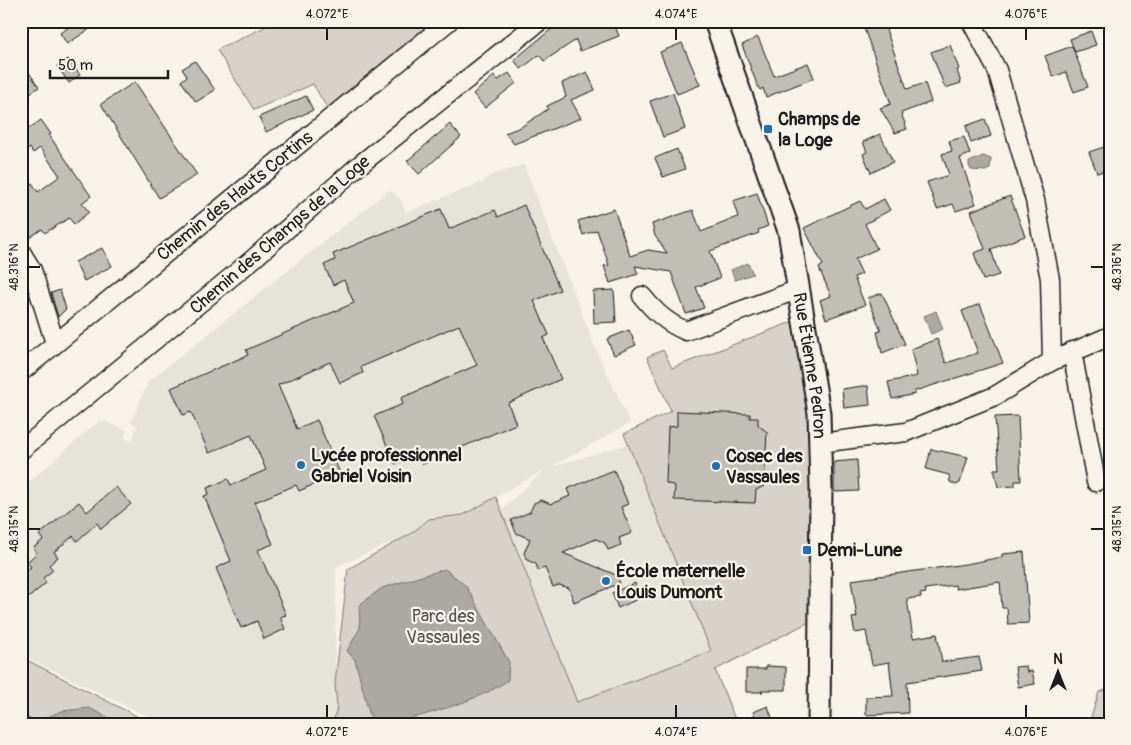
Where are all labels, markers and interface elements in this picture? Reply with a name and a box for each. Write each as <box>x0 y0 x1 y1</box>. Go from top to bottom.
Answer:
text: 4.072°E <box>306 7 348 22</box>
text: 4.074°E <box>655 7 697 22</box>
text: 4.076°E <box>1005 7 1047 22</box>
scale bar <box>50 48 168 80</box>
text: 50 m <box>58 56 93 75</box>
place label: Champs de la Loge <box>778 108 861 152</box>
marker: Champs de la Loge <box>762 123 774 135</box>
street label: Chemin des Hauts Cortins <box>152 126 318 266</box>
street label: Chemin des Champs de la Loge <box>185 150 375 320</box>
text: 48.316°N <box>7 243 22 291</box>
text: 48.316°N <box>1110 243 1125 291</box>
street label: Rue Étienne Pedron <box>788 291 831 439</box>
place label: Lycée professionnel Gabriel Voisin <box>311 444 462 488</box>
place label: Cosec des Vassaules <box>726 445 804 489</box>
marker: Lycée professionnel Gabriel Voisin <box>295 459 307 471</box>
marker: Cosec des Vassaules <box>710 460 722 472</box>
text: 48.315°N <box>7 506 22 552</box>
text: 48.315°N <box>1110 506 1125 552</box>
place label: Demi-Lune <box>817 539 903 562</box>
marker: Demi-Lune <box>801 544 813 556</box>
place label: École maternelle Louis Dumont <box>616 560 746 604</box>
marker: École maternelle Louis Dumont <box>600 575 612 587</box>
park label: Parc des Vassaules <box>406 605 480 649</box>
north arrow <box>1034 648 1084 698</box>
text: N <box>1053 651 1063 668</box>
text: 4.072°E <box>306 725 348 740</box>
text: 4.074°E <box>655 725 697 740</box>
text: 4.076°E <box>1005 725 1047 740</box>

